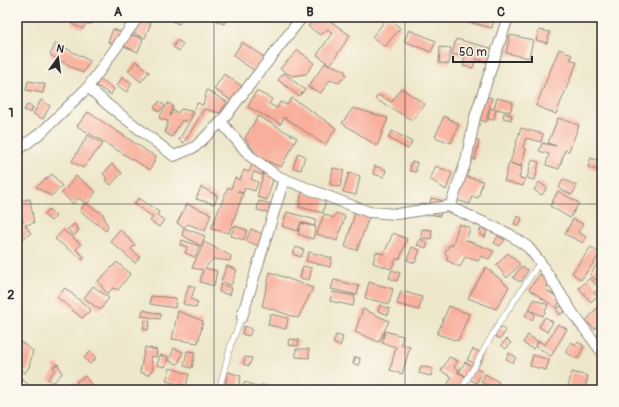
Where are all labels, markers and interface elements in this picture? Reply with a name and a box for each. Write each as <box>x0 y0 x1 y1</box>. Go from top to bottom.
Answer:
text: A <box>114 4 123 20</box>
text: B <box>306 4 314 20</box>
text: C <box>497 4 505 20</box>
north arrow <box>38 38 78 78</box>
scale bar <box>453 38 532 64</box>
text: N <box>55 42 66 56</box>
text: 50 m <box>459 45 487 60</box>
text: 1 <box>8 105 14 121</box>
text: 2 <box>7 287 15 303</box>

